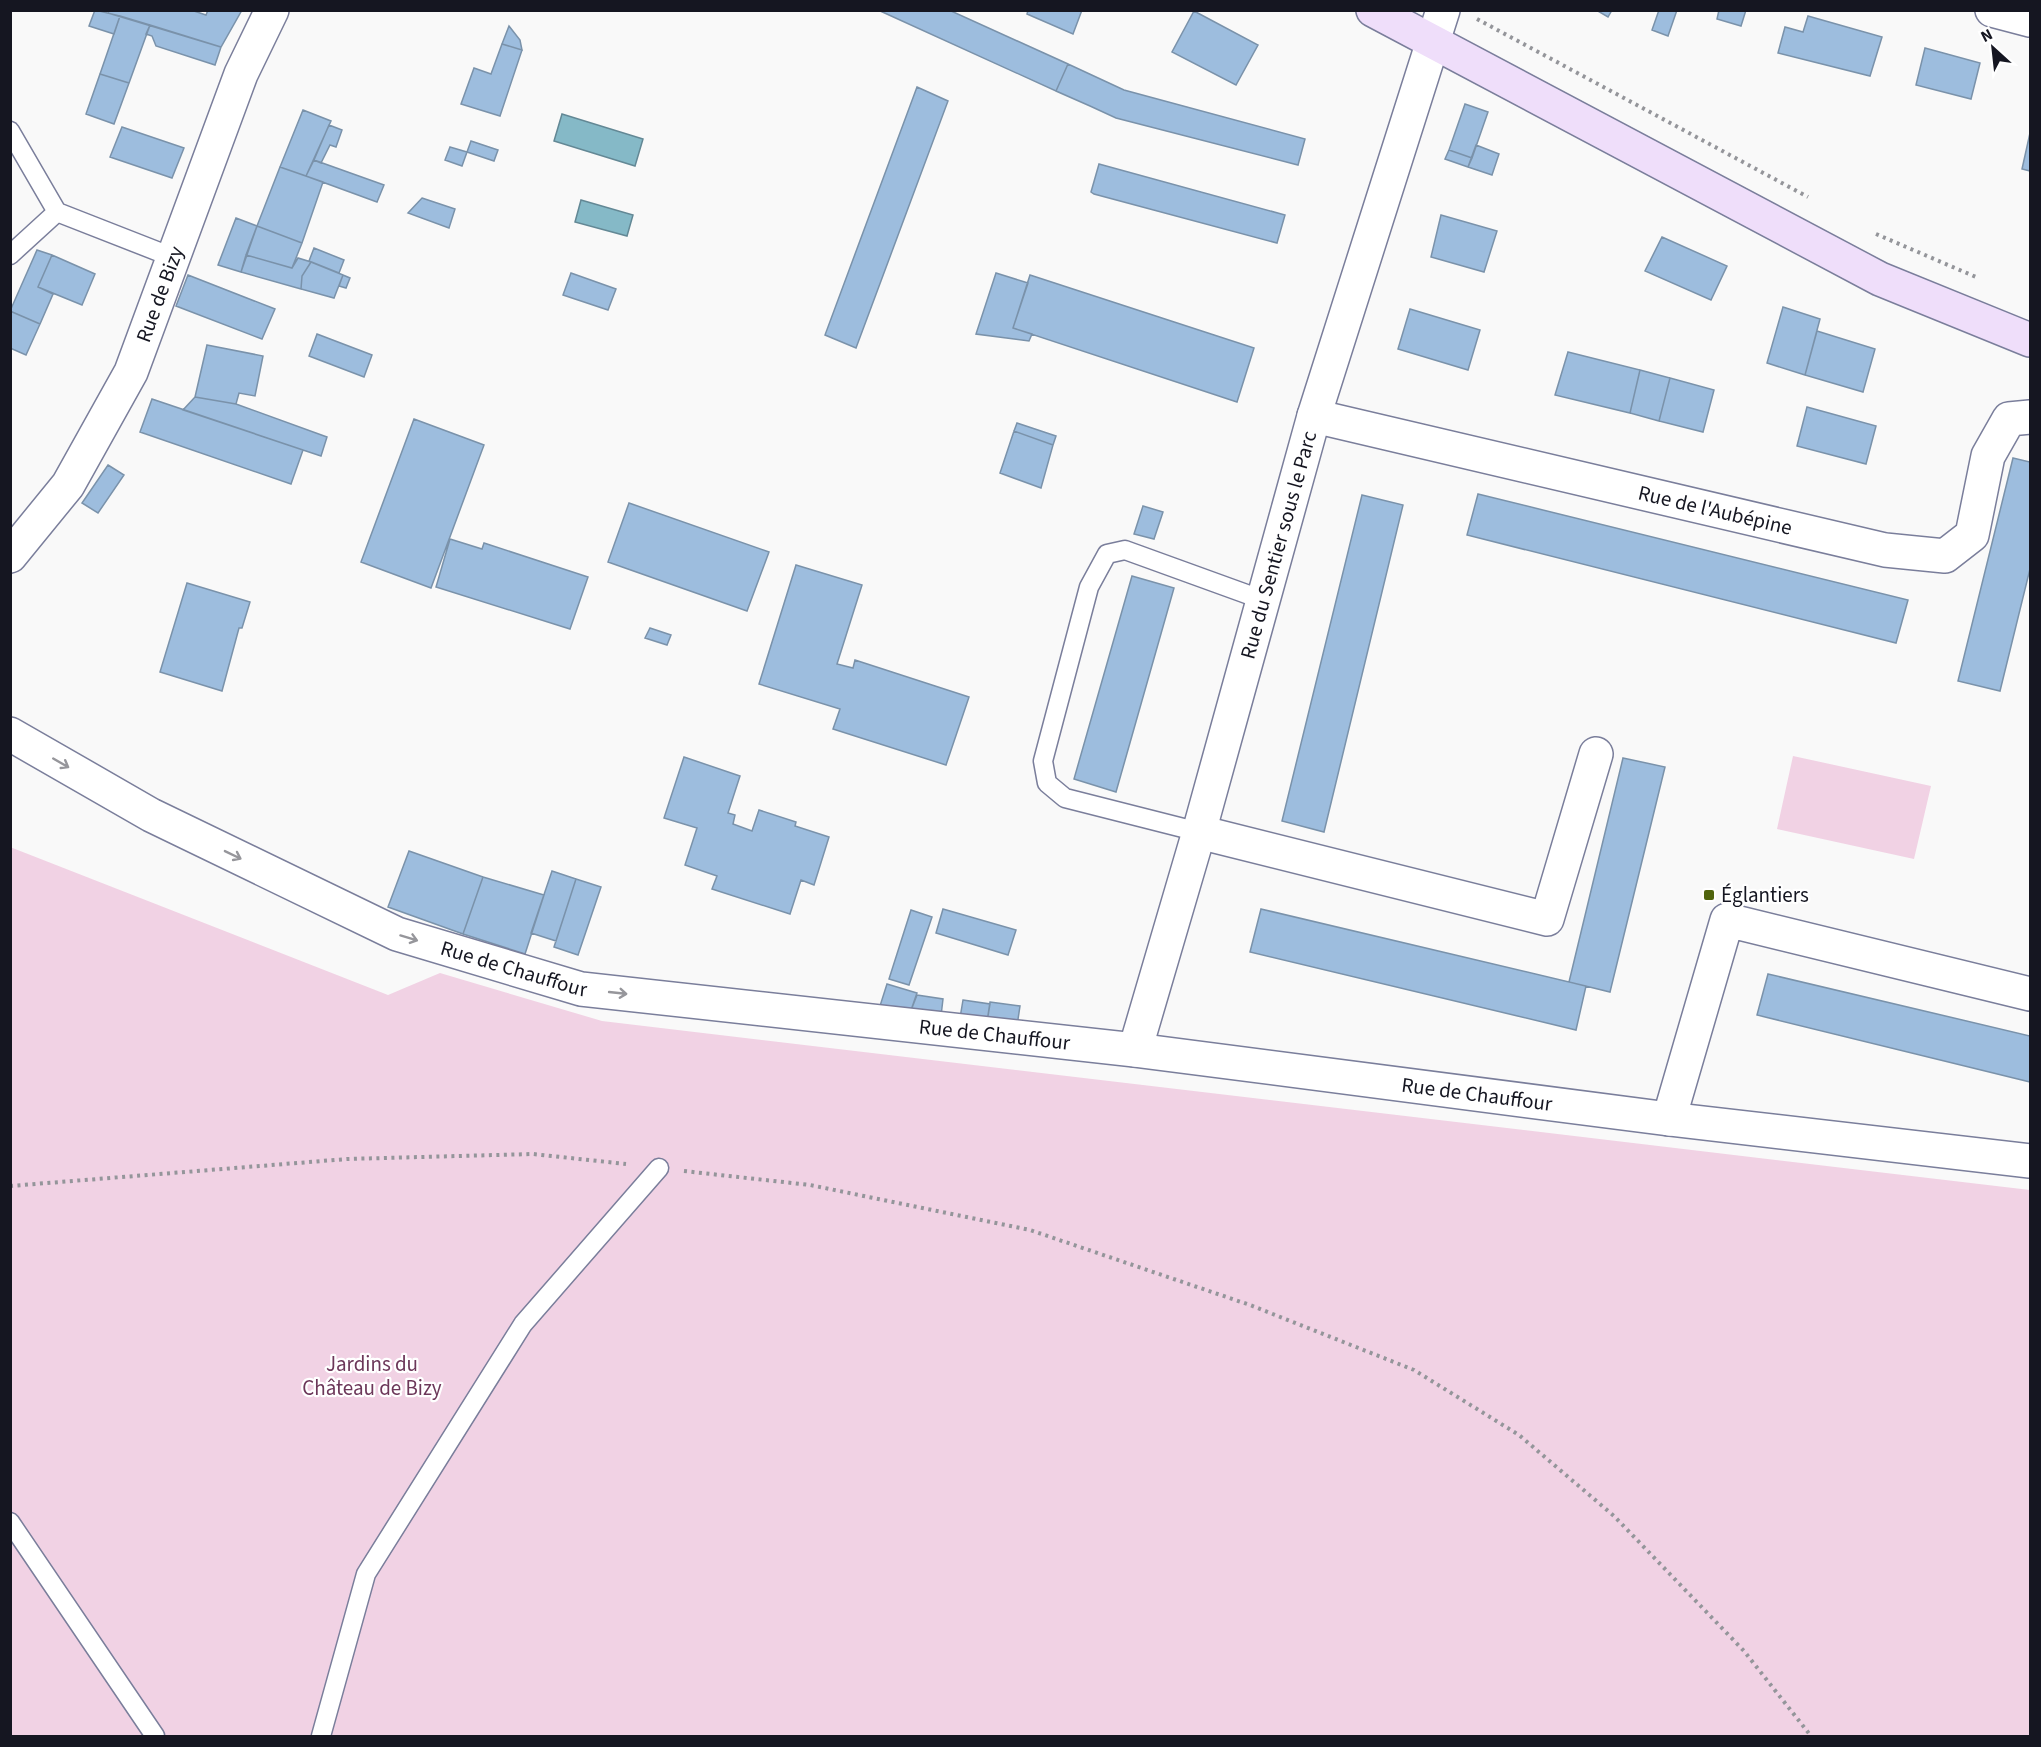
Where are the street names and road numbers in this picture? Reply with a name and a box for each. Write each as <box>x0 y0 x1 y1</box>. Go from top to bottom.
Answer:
street label: Rue de Bizy <box>128 242 191 347</box>
street label: Rue du Sentier sous le Parc <box>1233 427 1324 662</box>
street label: Rue de l'Aubépine <box>1635 478 1795 543</box>
street label: Rue de Chauffour <box>437 933 589 1005</box>
street label: Rue de Chauffour <box>917 1011 1072 1058</box>
street label: Rue de Chauffour <box>1400 1070 1555 1119</box>

